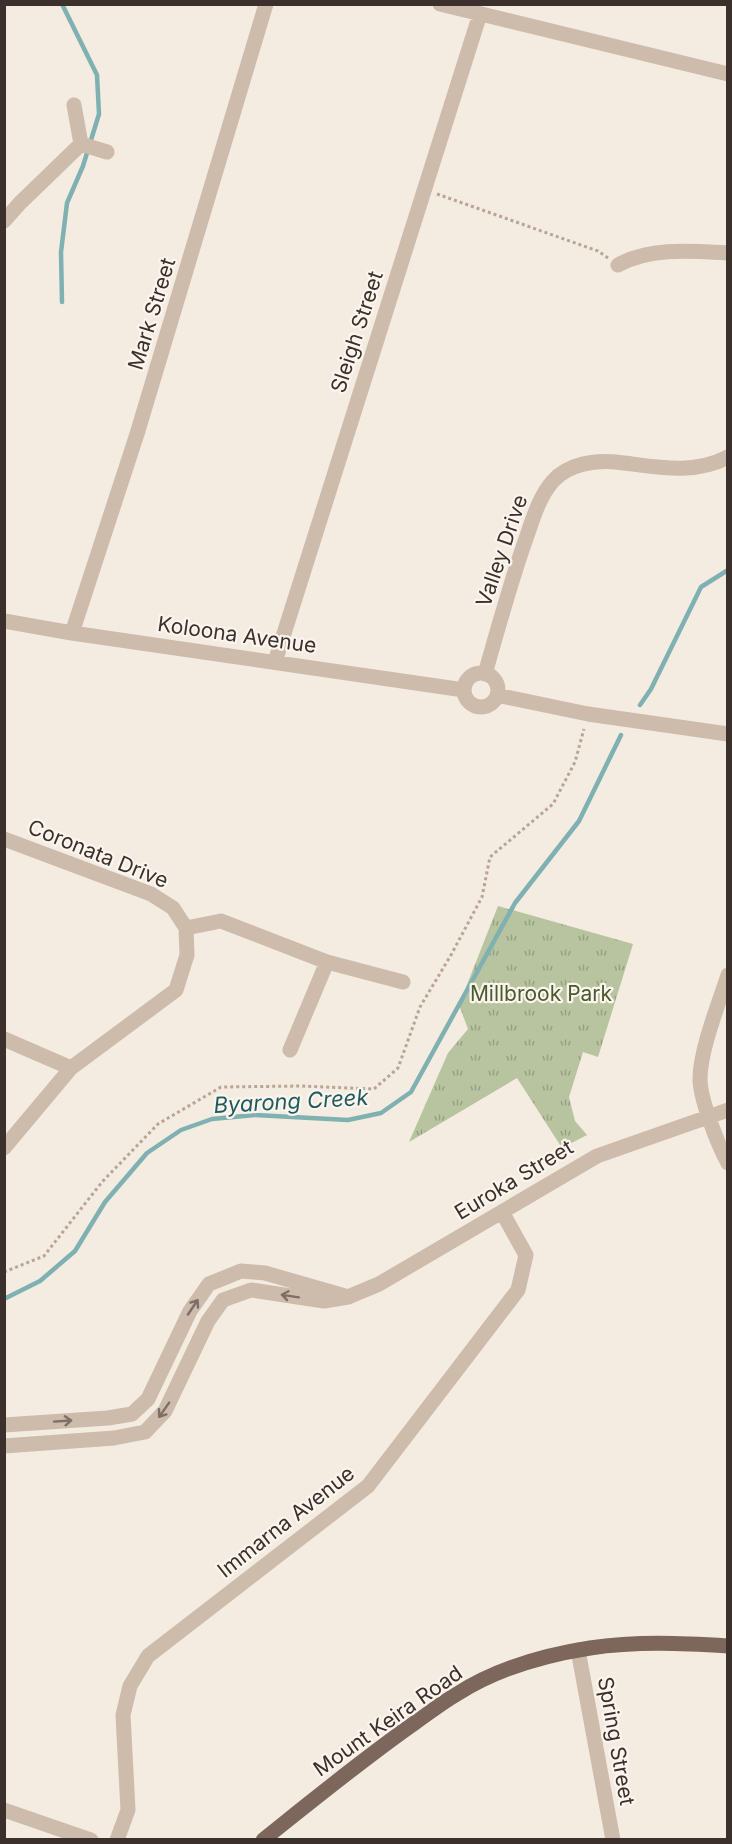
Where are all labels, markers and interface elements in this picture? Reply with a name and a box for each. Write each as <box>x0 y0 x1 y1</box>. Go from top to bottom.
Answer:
street label: Mark Street <box>123 255 180 373</box>
street label: Sleigh Street <box>325 268 388 396</box>
street label: Valley Drive <box>471 491 532 610</box>
street label: Koloona Avenue <box>156 611 318 658</box>
street label: Coronata Drive <box>24 814 172 893</box>
park label: Millbrook Park <box>470 981 613 1006</box>
water label: Byarong Creek <box>213 1084 370 1118</box>
street label: Euroka Street <box>450 1134 578 1225</box>
one-way arrow <box>280 1291 300 1302</box>
one-way arrow <box>187 1298 200 1315</box>
one-way arrow <box>158 1402 170 1418</box>
one-way arrow <box>52 1415 72 1426</box>
street label: Immarna Avenue <box>212 1461 359 1583</box>
street label: Mount Keira Road <box>308 1660 467 1781</box>
street label: Spring Street <box>593 1675 640 1807</box>

